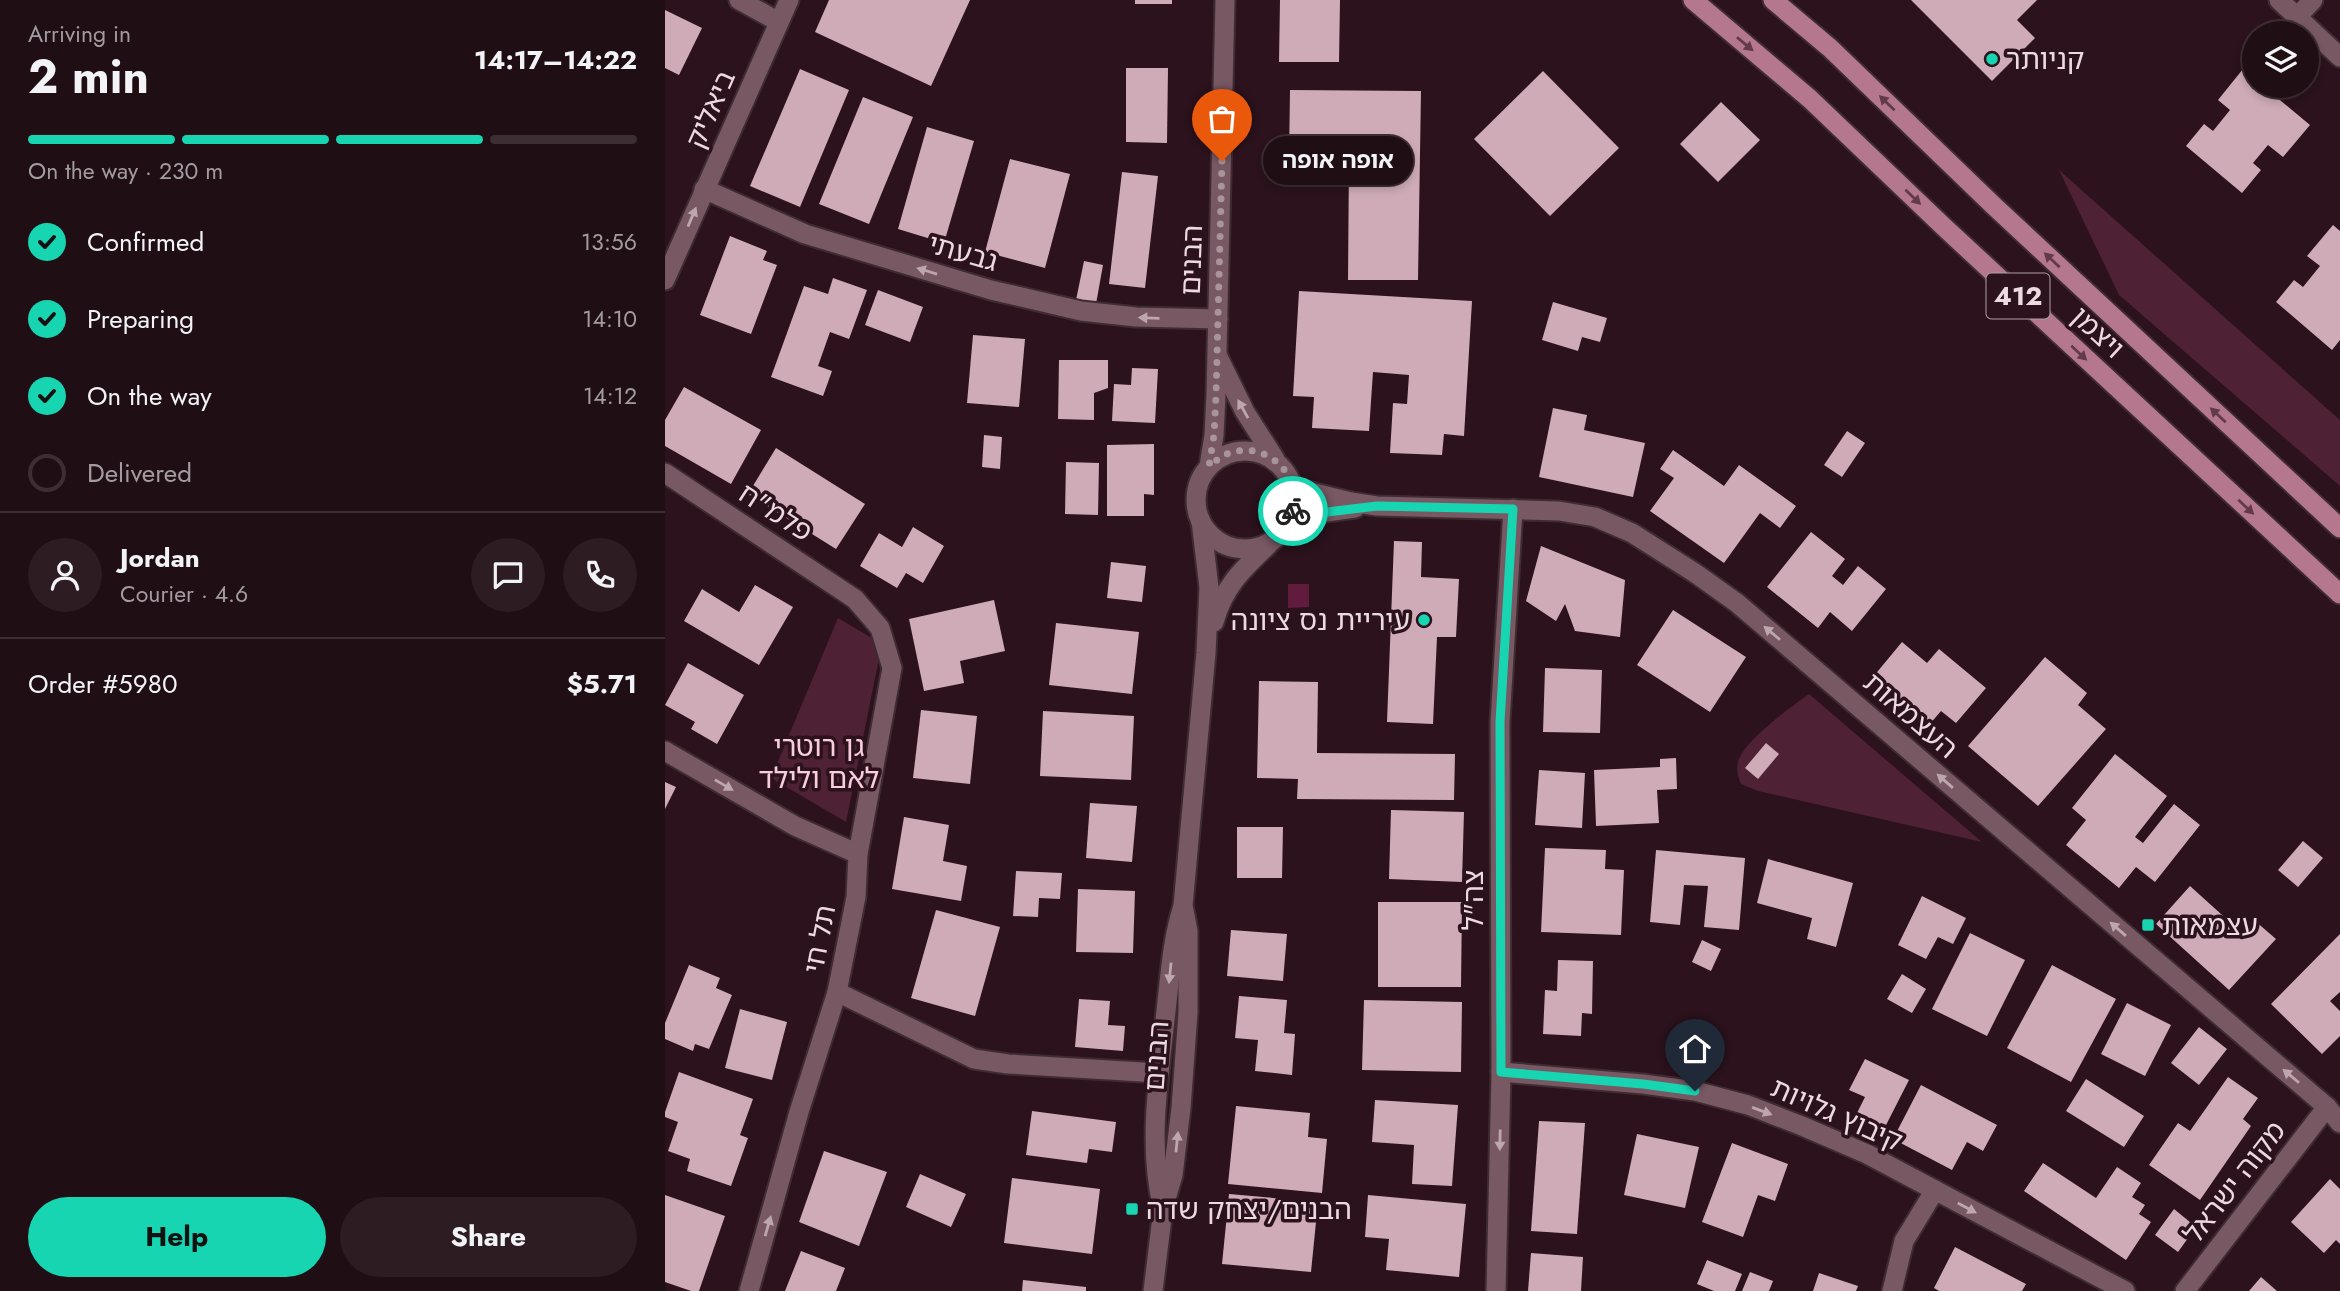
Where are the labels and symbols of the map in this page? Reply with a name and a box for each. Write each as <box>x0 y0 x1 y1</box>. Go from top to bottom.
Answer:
one-way arrow <box>1736 36 1754 52</box>
place label: קניותר <box>2006 39 2084 80</box>
marker: קניותר <box>1984 51 2000 67</box>
street label: ביאליק <box>675 63 746 155</box>
pin <box>1192 89 1252 161</box>
one-way arrow <box>1879 95 1896 111</box>
callout: אופה אופה <box>1264 136 1415 186</box>
one-way arrow <box>1904 189 1921 205</box>
one-way arrow <box>686 207 698 227</box>
street label: גבעתי <box>923 223 1002 282</box>
street label: הבנים <box>1170 224 1213 296</box>
one-way arrow <box>2044 252 2061 268</box>
one-way arrow <box>917 266 938 276</box>
road number: 412 <box>1987 274 2049 318</box>
street label: ויצמן <box>2062 297 2134 368</box>
one-way arrow <box>1138 312 1160 323</box>
one-way arrow <box>2070 344 2087 360</box>
one-way arrow <box>1237 399 1249 419</box>
one-way arrow <box>2210 407 2227 423</box>
street label: פלמ"ח <box>730 473 821 552</box>
courier <box>1258 476 1328 546</box>
one-way arrow <box>2237 499 2254 515</box>
place label: עיריית נס ציונה <box>1231 600 1410 641</box>
marker: עיריית נס ציונה <box>1416 612 1432 628</box>
one-way arrow <box>1763 626 1780 641</box>
street label: העצמאות <box>1854 663 1967 768</box>
park label: גן רוטרי לאם ולילד <box>759 726 879 799</box>
one-way arrow <box>1936 774 1953 789</box>
one-way arrow <box>715 779 734 791</box>
street label: צה"ל <box>1453 870 1494 930</box>
street label: תל חי <box>793 901 846 977</box>
place label: עצמאות <box>2162 905 2258 946</box>
marker: עצמאות <box>2140 917 2156 933</box>
one-way arrow <box>2109 921 2127 936</box>
one-way arrow <box>1165 962 1176 984</box>
pin <box>1665 1019 1725 1091</box>
street label: הבנים <box>1134 1020 1179 1093</box>
street label: קיבוץ גלויות <box>1764 1067 1909 1162</box>
one-way arrow <box>2282 1069 2299 1084</box>
one-way arrow <box>1751 1105 1772 1116</box>
street label: מקוה ישראל <box>2173 1112 2295 1252</box>
one-way arrow <box>1494 1130 1505 1152</box>
one-way arrow <box>1171 1131 1182 1153</box>
place label: הבנים/יצחק שדה <box>1146 1189 1352 1230</box>
marker: הבנים/יצחק שדה <box>1124 1201 1140 1217</box>
one-way arrow <box>1957 1202 1977 1213</box>
one-way arrow <box>763 1215 773 1236</box>

